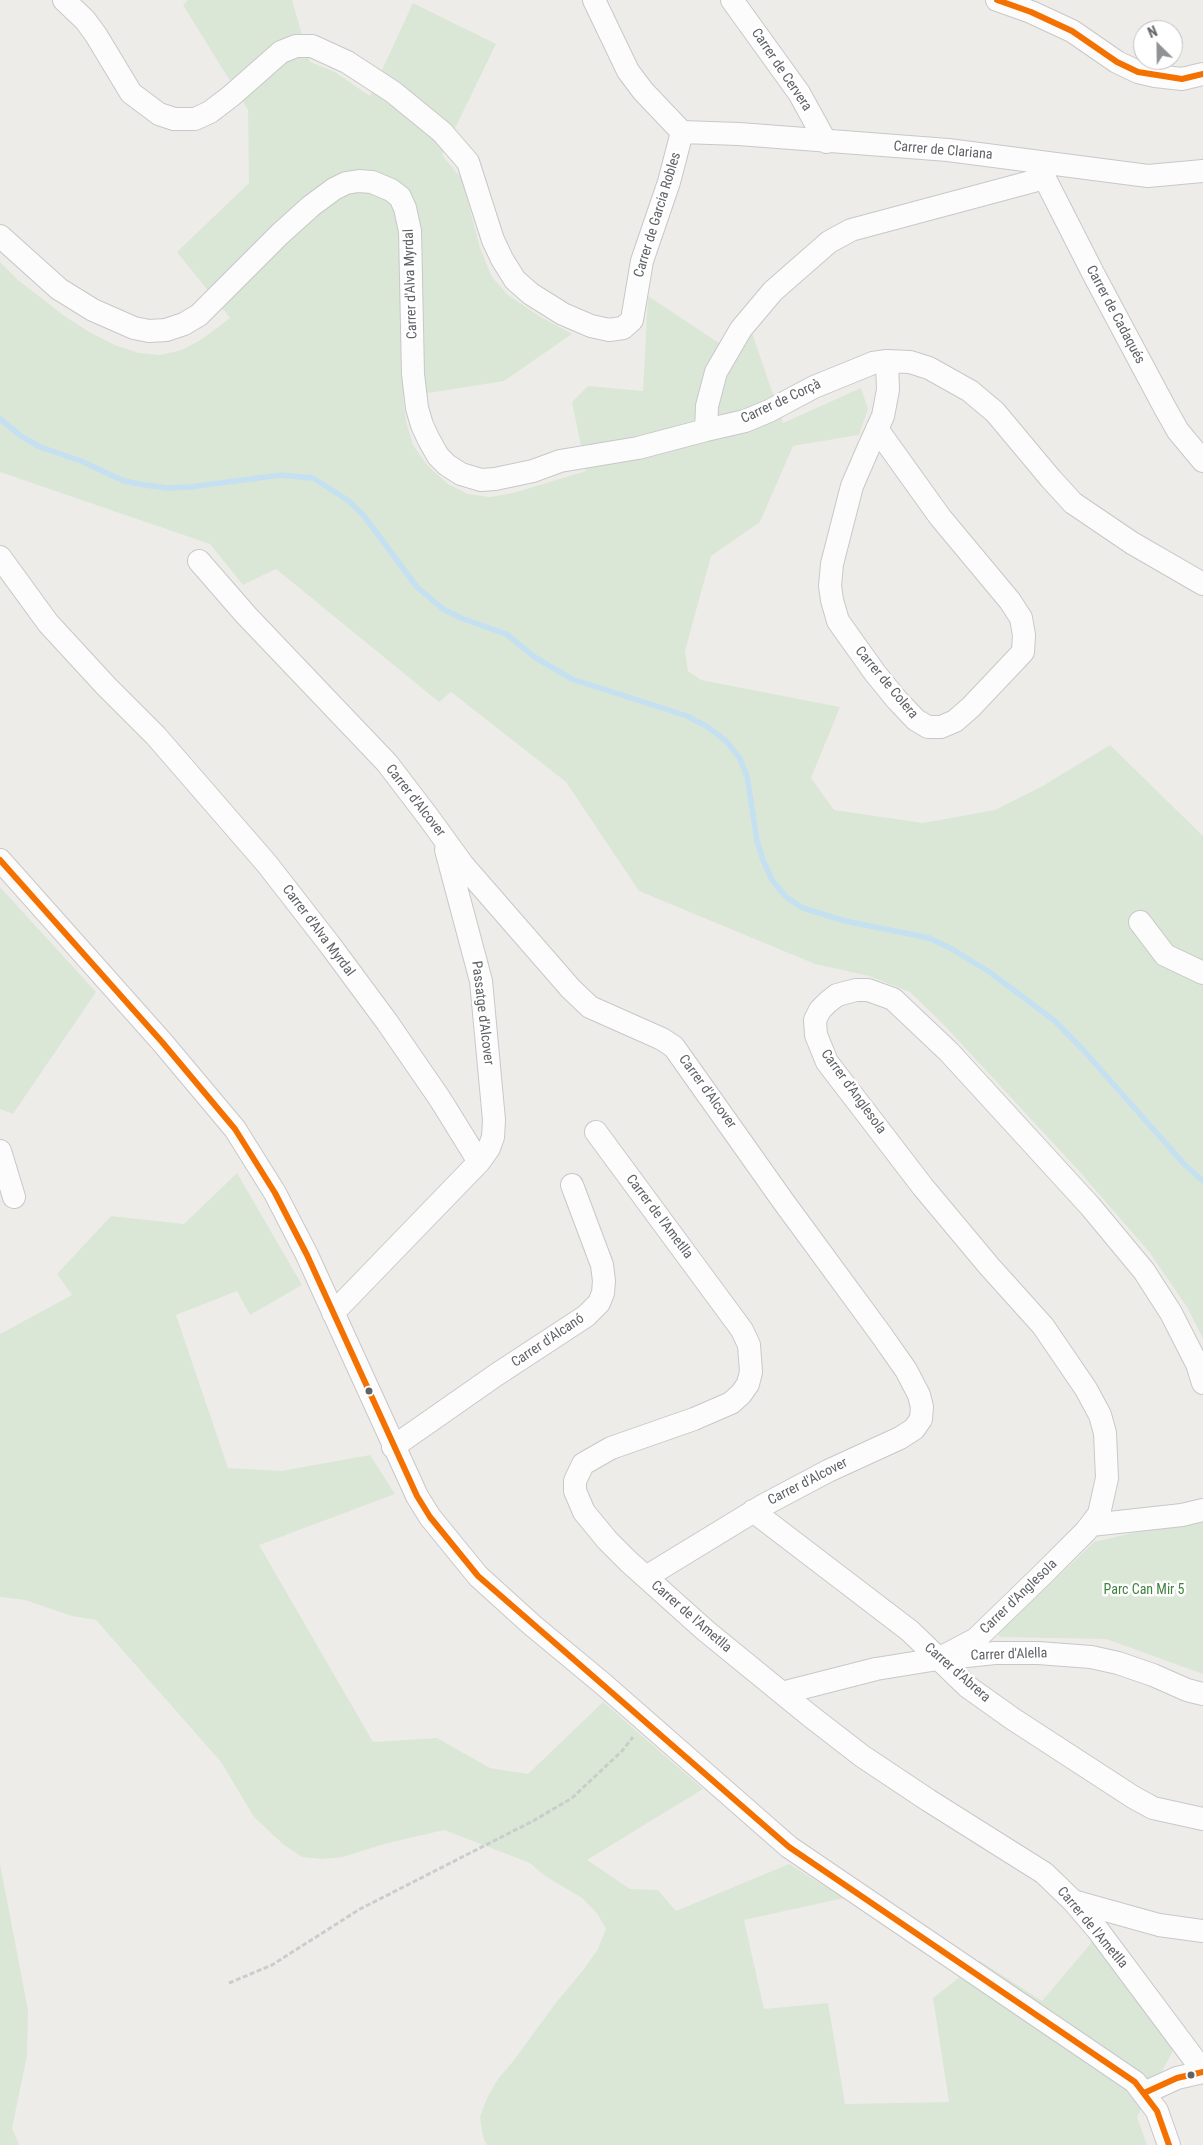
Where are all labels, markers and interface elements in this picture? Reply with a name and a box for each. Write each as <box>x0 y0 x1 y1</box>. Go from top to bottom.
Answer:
north arrow <box>1133 20 1183 70</box>
text: N <box>1145 23 1160 41</box>
street label: Carrer de Cervera <box>747 26 815 114</box>
street label: Carrer de Clariana <box>893 138 993 164</box>
street label: Carrer de Garcia Robles <box>631 150 685 280</box>
street label: Carrer d'Alva Myrdal <box>401 229 421 339</box>
street label: Carrer de Cadaqués <box>1082 263 1148 367</box>
street label: Carrer de Corçà <box>738 376 824 428</box>
street label: Carrer de Colera <box>851 643 921 723</box>
street label: Carrer d'Alcover <box>382 762 448 840</box>
street label: Carrer d'Alva Myrdal <box>278 882 358 980</box>
street label: Passatge d'Alcover <box>467 960 497 1066</box>
street label: Carrer d'Anglesola <box>817 1046 889 1138</box>
street label: Carrer d'Alcover <box>675 1052 739 1132</box>
street label: Carrer de l'Ametlla <box>622 1172 696 1262</box>
street label: Carrer d'Alcanó <box>509 1311 587 1371</box>
unlabelled marker <box>364 1386 374 1396</box>
street label: Carrer d'Alcover <box>765 1455 851 1509</box>
street label: Carrer d'Anglesola <box>977 1556 1061 1638</box>
street label: Carrer de l'Ametlla <box>647 1577 735 1657</box>
park label: Parc Can Mir 5 <box>1103 1582 1185 1598</box>
street label: Carrer d'Abrera <box>921 1640 993 1706</box>
street label: Carrer d'Alella <box>970 1645 1048 1665</box>
street label: Carrer de l'Ametlla <box>1053 1884 1131 1972</box>
unlabelled marker <box>1186 2070 1196 2080</box>

